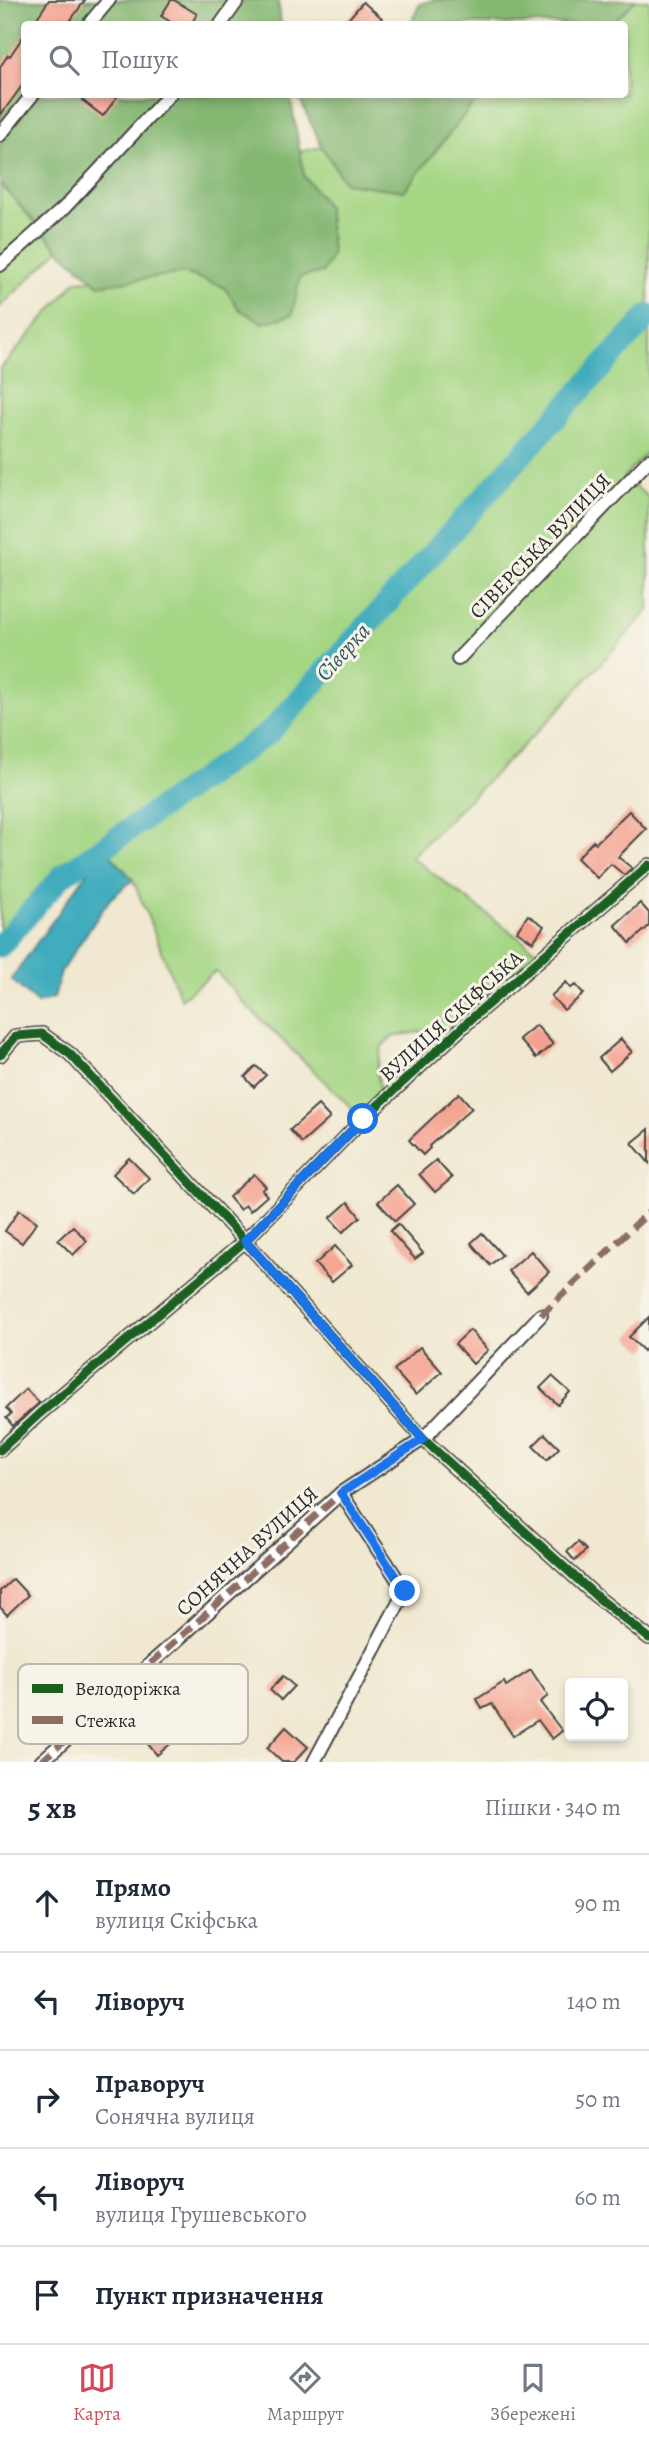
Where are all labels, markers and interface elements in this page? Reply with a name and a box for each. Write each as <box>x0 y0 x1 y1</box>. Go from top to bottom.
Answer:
search box <box>21 21 628 98</box>
icon: search <box>45 41 83 79</box>
text: Пошук <box>101 42 179 77</box>
street label: СІВЕРСЬКА ВУЛИЦЯ <box>463 467 617 625</box>
water label: Сіверка <box>309 616 378 688</box>
street label: ВУЛИЦЯ СКІФСЬКА <box>373 943 529 1088</box>
route start <box>347 1103 378 1134</box>
street label: СОНЯЧНА ВУЛИЦЯ <box>170 1480 324 1622</box>
route end <box>389 1575 420 1606</box>
legend <box>18 1664 248 1744</box>
text: Велодоріжка <box>75 1676 181 1702</box>
map controls <box>565 1678 628 1741</box>
button: locate <box>565 1678 628 1741</box>
text: Стежка <box>75 1708 136 1734</box>
text: 5 хв <box>28 1788 77 1828</box>
text: Пішки · 340 m <box>485 1792 621 1823</box>
text: Прямо <box>95 1870 171 1905</box>
icon: ahead <box>28 1884 66 1922</box>
text: 90 m <box>575 1888 621 1919</box>
text: вулиця Скіфська <box>95 1905 258 1936</box>
icon: left <box>28 1982 66 2020</box>
text: Ліворуч <box>95 1984 185 2019</box>
text: 140 m <box>567 1986 621 2017</box>
text: Праворуч <box>95 2066 205 2101</box>
icon: right <box>28 2080 66 2118</box>
text: 50 m <box>575 2084 621 2115</box>
text: Сонячна вулиця <box>95 2101 255 2132</box>
text: Ліворуч <box>95 2164 185 2199</box>
icon: left <box>28 2178 66 2216</box>
text: 60 m <box>574 2182 621 2213</box>
text: вулиця Грушевського <box>95 2199 307 2230</box>
icon: arrive <box>28 2276 66 2314</box>
text: Пункт призначення <box>95 2278 324 2313</box>
tab: Карта <box>73 2359 121 2427</box>
tab: Маршрут <box>267 2359 344 2427</box>
tab: Збережені <box>490 2359 576 2427</box>

